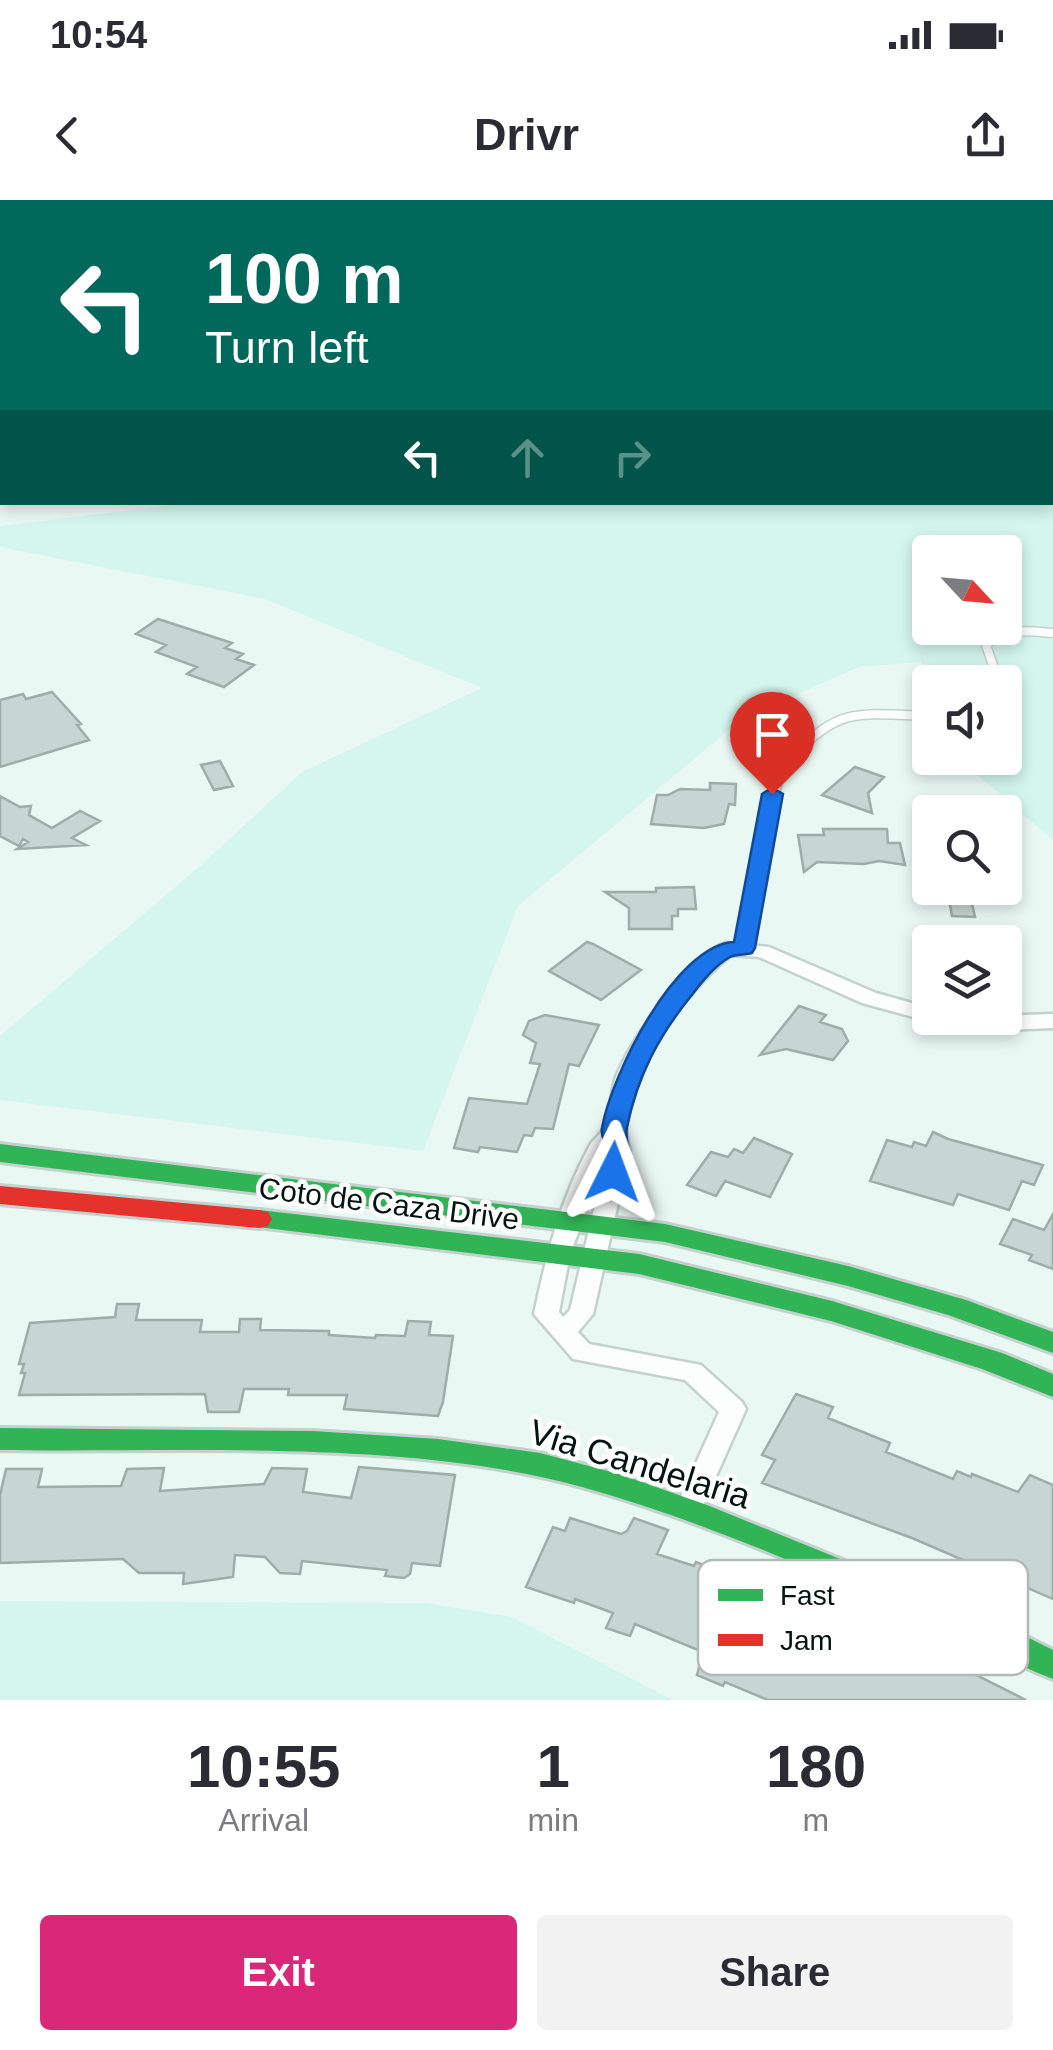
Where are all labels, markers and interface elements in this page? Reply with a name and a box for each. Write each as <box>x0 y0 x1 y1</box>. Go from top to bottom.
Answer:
text: 10:54 <box>50 14 147 56</box>
icon: back <box>40 108 95 163</box>
icon: share <box>958 108 1013 163</box>
text: Drivr <box>474 109 579 160</box>
icon: left <box>40 240 170 370</box>
text: 100 m <box>205 240 403 318</box>
text: Turn left <box>205 322 368 373</box>
icon: left <box>395 430 450 485</box>
icon: ahead <box>500 430 555 485</box>
icon: right <box>605 430 660 485</box>
north arrow <box>912 535 1022 645</box>
map controls <box>912 535 1022 1035</box>
button: sound <box>912 665 1022 775</box>
pin <box>730 692 815 795</box>
icon: arrive <box>745 707 800 762</box>
button: search <box>912 795 1022 905</box>
button: layers <box>912 925 1022 1035</box>
position arrow <box>561 1120 665 1224</box>
street label: Coto de Caza Drive <box>257 1171 521 1236</box>
street label: Via Candelaria <box>525 1411 756 1516</box>
legend <box>698 1560 1028 1675</box>
text: Fast <box>780 1580 835 1611</box>
text: Jam <box>780 1625 833 1656</box>
text: 10:55 <box>187 1733 340 1800</box>
text: 1 <box>536 1733 570 1800</box>
text: 180 <box>766 1733 866 1800</box>
text: Arrival <box>218 1802 309 1838</box>
text: min <box>527 1802 579 1838</box>
text: m <box>803 1802 829 1838</box>
button: Exit <box>40 1915 517 2030</box>
button: Share <box>537 1915 1013 2030</box>

